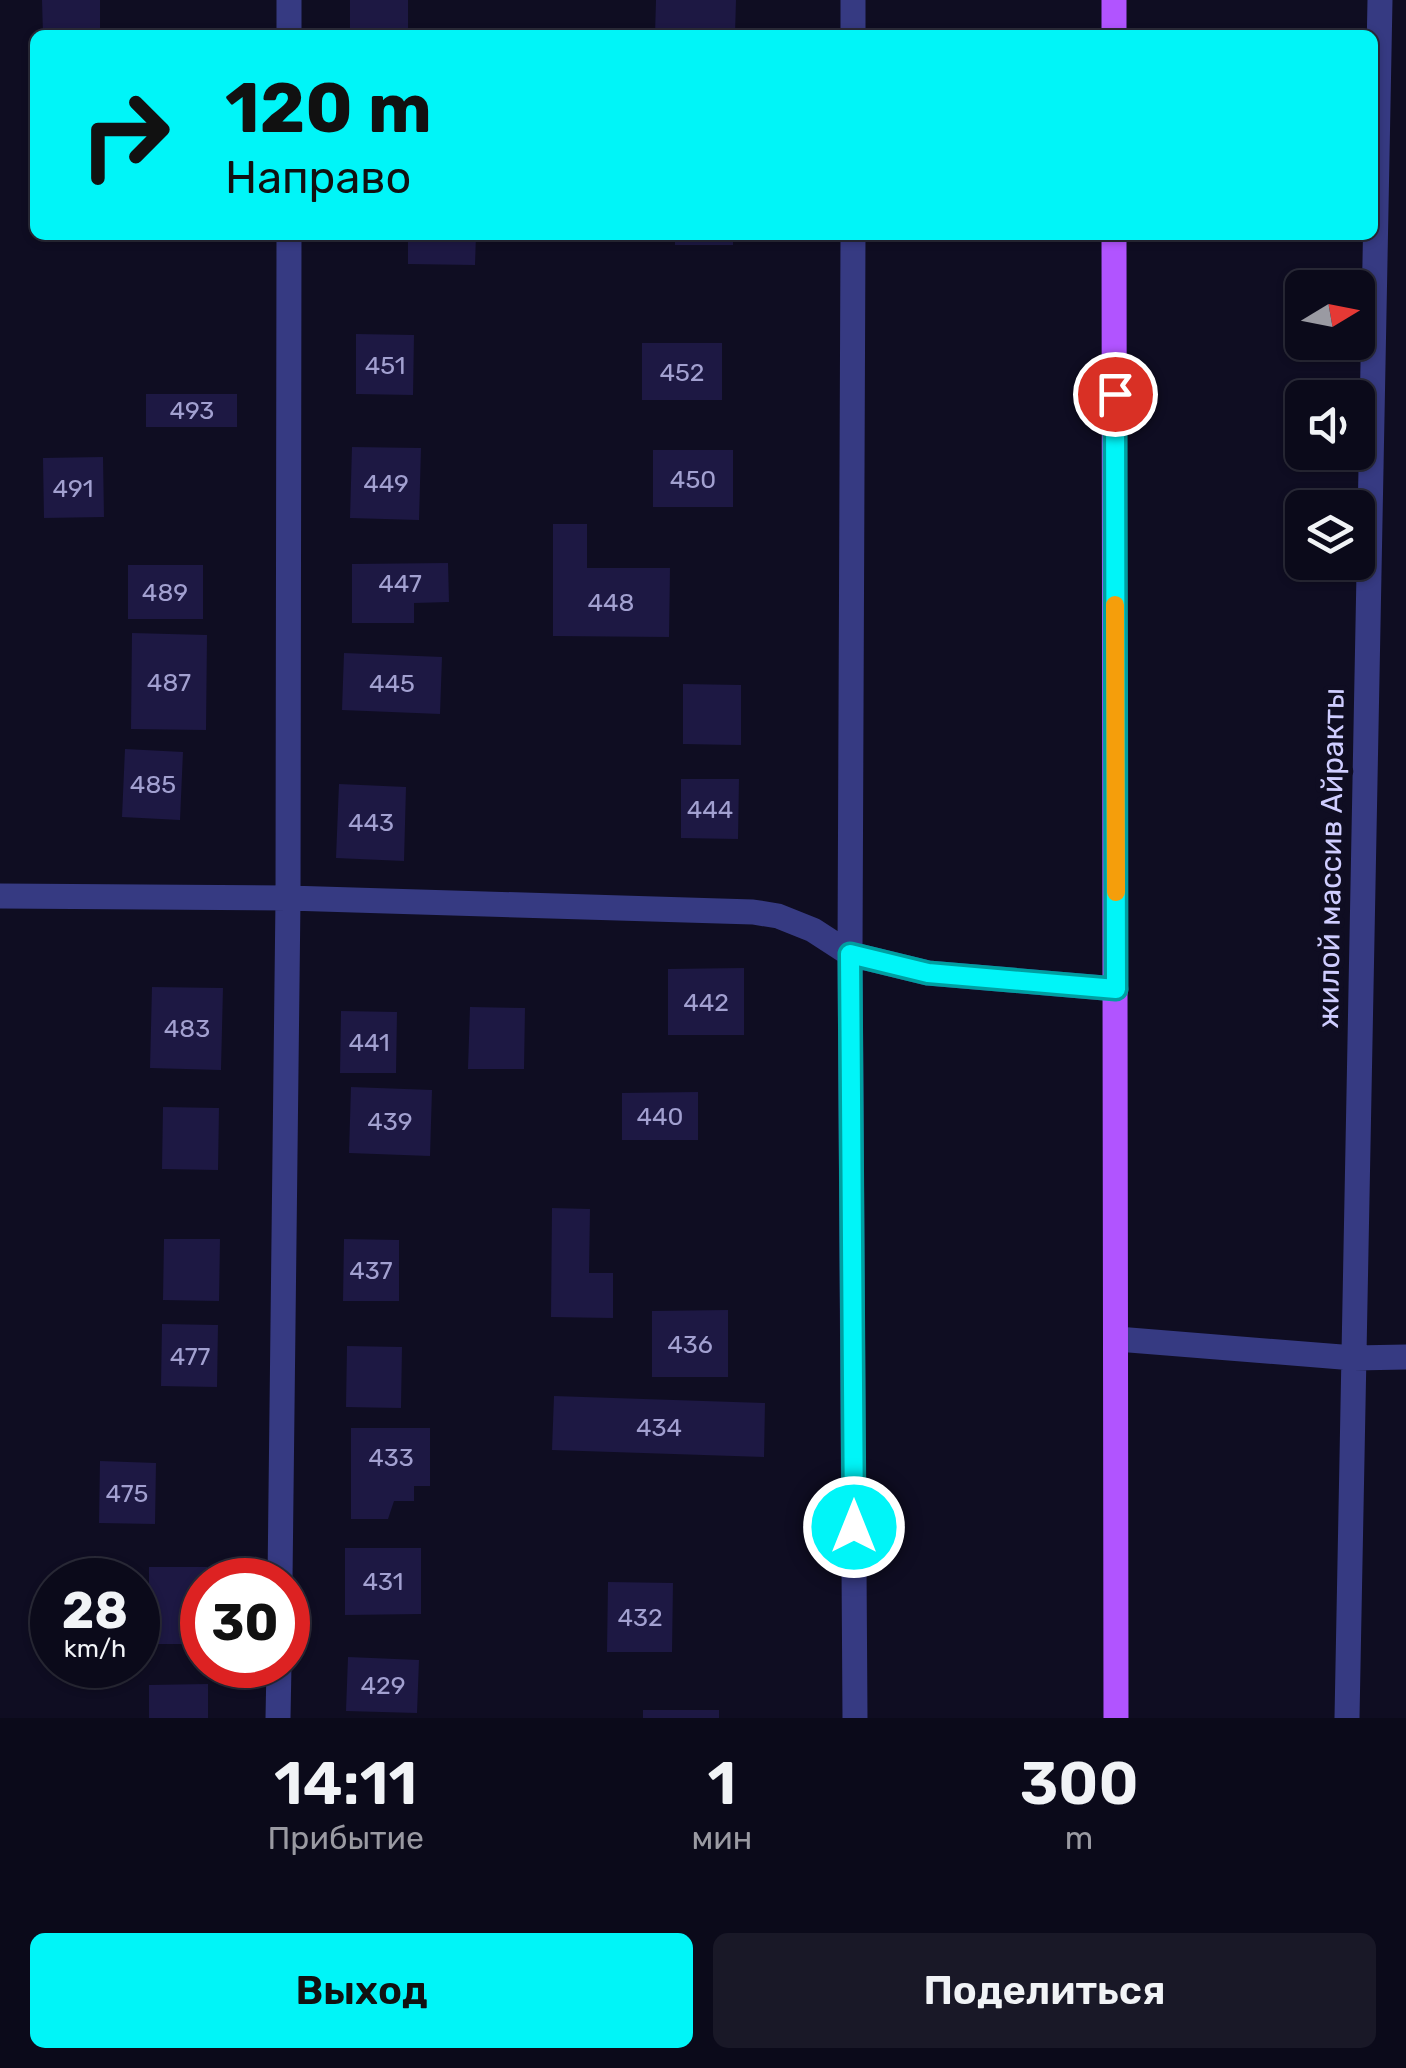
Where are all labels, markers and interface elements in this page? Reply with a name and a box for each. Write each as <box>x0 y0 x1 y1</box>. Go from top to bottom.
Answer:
text: 120 m <box>225 67 432 150</box>
icon: right <box>60 70 190 200</box>
text: Направо <box>225 151 411 204</box>
north arrow <box>1285 270 1375 360</box>
map controls <box>1285 270 1375 580</box>
house number: 451 <box>365 351 405 380</box>
pin <box>1073 352 1158 437</box>
house number: 452 <box>659 358 705 387</box>
icon: arrive <box>1088 367 1143 422</box>
button: sound <box>1285 380 1375 470</box>
house number: 493 <box>170 396 214 425</box>
house number: 450 <box>670 465 716 494</box>
house number: 449 <box>363 469 409 498</box>
house number: 491 <box>53 474 93 503</box>
button: layers <box>1285 490 1375 580</box>
house number: 447 <box>378 569 422 598</box>
house number: 489 <box>142 578 188 607</box>
house number: 448 <box>588 588 634 617</box>
house number: 487 <box>147 668 191 697</box>
house number: 445 <box>369 669 415 698</box>
street label: жилой массив Айракты <box>1310 687 1352 1029</box>
house number: 485 <box>130 770 176 799</box>
house number: 444 <box>687 795 733 824</box>
house number: 443 <box>348 808 394 837</box>
house number: 442 <box>683 988 729 1017</box>
house number: 483 <box>164 1014 210 1043</box>
house number: 441 <box>348 1028 390 1057</box>
house number: 440 <box>637 1102 683 1131</box>
house number: 439 <box>367 1107 413 1136</box>
house number: 437 <box>349 1256 393 1285</box>
house number: 436 <box>667 1330 713 1359</box>
house number: 477 <box>170 1342 211 1371</box>
house number: 434 <box>636 1413 682 1442</box>
house number: 433 <box>368 1443 414 1472</box>
position arrow <box>802 1475 906 1579</box>
house number: 475 <box>106 1479 148 1508</box>
speed limit sign: 30 <box>180 1558 310 1688</box>
house number: 431 <box>363 1567 403 1596</box>
text: 28 <box>62 1581 128 1641</box>
house number: 432 <box>617 1603 663 1632</box>
text: km/h <box>64 1634 126 1663</box>
house number: 429 <box>360 1671 406 1700</box>
text: 14:11 <box>274 1748 417 1819</box>
text: 1 <box>707 1748 736 1819</box>
text: 300 <box>1020 1748 1138 1819</box>
text: Прибытие <box>267 1819 424 1857</box>
text: мин <box>691 1819 752 1857</box>
text: m <box>1065 1819 1093 1857</box>
button: Выход <box>30 1933 693 2048</box>
button: Поделиться <box>713 1933 1376 2048</box>

